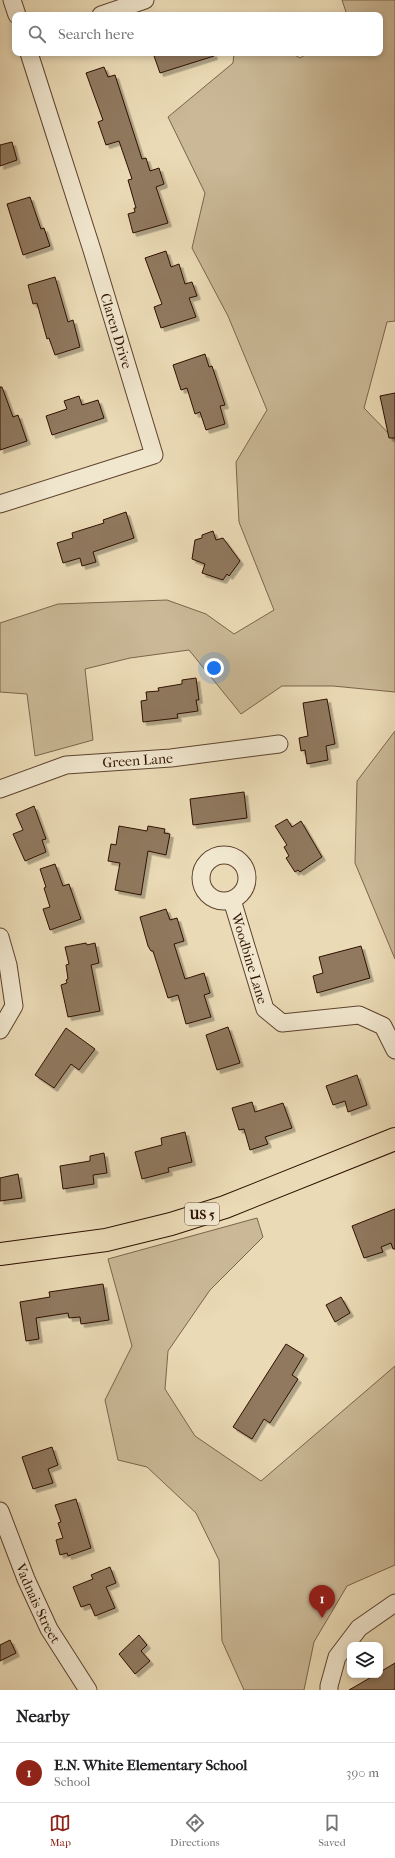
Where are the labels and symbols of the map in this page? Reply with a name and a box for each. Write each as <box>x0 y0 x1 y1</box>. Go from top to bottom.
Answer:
street label: Claren Drive <box>96 291 136 371</box>
your location <box>204 658 224 678</box>
street label: Green Lane <box>102 749 174 771</box>
street label: Woodbine Lane <box>228 910 271 1006</box>
road number: US 5 <box>185 1203 219 1225</box>
street label: Vadnais Street <box>12 1560 64 1646</box>
pin: 1 <box>309 1585 335 1618</box>

